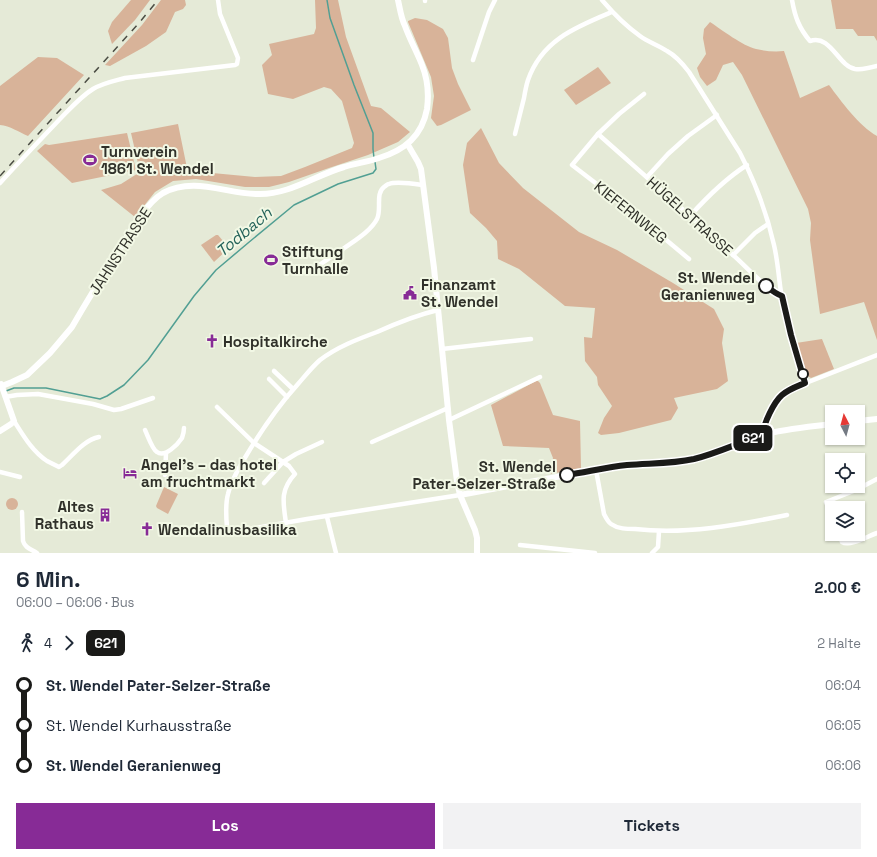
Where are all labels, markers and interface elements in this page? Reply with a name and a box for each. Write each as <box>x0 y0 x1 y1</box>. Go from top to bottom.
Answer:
place label: Turnverein 1861 St. Wendel <box>101 142 214 178</box>
sports icon: Turnverein 1861 St. Wendel <box>82 152 98 168</box>
street label: HÜGELSTRASSE <box>643 172 737 260</box>
street label: KIEFERNWEG <box>591 177 671 247</box>
water label: Todbach <box>212 202 277 261</box>
street label: JAHNSTRASSE <box>85 203 155 299</box>
place label: Stiftung Turnhalle <box>282 242 349 278</box>
sports icon: Stiftung Turnhalle <box>263 252 279 268</box>
place label: St. Wendel Geranienweg <box>661 268 755 304</box>
place label: Finanzamt St. Wendel <box>421 275 498 311</box>
marker: St. Wendel Geranienweg <box>758 278 774 294</box>
public building icon: Finanzamt St. Wendel <box>402 285 418 301</box>
place label: Hospitalkirche <box>223 332 328 351</box>
church icon: Hospitalkirche <box>204 333 220 349</box>
unlabelled marker <box>797 368 809 380</box>
north arrow <box>825 405 865 445</box>
map controls <box>825 405 865 541</box>
line badge: 621 <box>730 425 776 451</box>
text: 621 <box>741 429 765 447</box>
button: locate <box>825 453 865 493</box>
place label: Angel’s – das hotel am fruchtmarkt <box>141 455 277 491</box>
place label: St. Wendel Pater-Selzer-Straße <box>412 457 556 493</box>
hotel icon: Angel’s – das hotel am fruchtmarkt <box>122 465 138 481</box>
marker: St. Wendel Pater-Selzer-Straße <box>559 467 575 483</box>
place label: Altes Rathaus <box>35 497 94 533</box>
button: layers <box>825 501 865 541</box>
building icon: Altes Rathaus <box>97 507 113 523</box>
place label: Wendalinusbasilika <box>158 520 297 539</box>
church icon: Wendalinusbasilika <box>139 521 155 537</box>
text: 6 Min. <box>16 565 81 593</box>
text: 2.00 € <box>814 578 861 597</box>
text: 06:00 – 06:06 · Bus <box>16 594 134 611</box>
icon: walk <box>16 632 38 654</box>
icon: forward <box>58 632 80 654</box>
text: 621 <box>94 634 117 652</box>
text: 4 <box>44 635 52 652</box>
text: 2 Halte <box>817 635 861 652</box>
text: St. Wendel Pater-Selzer-Straße <box>46 676 271 695</box>
text: 06:04 <box>825 677 861 694</box>
text: St. Wendel Kurhausstraße <box>46 716 232 735</box>
text: 06:05 <box>825 717 861 734</box>
text: St. Wendel Geranienweg <box>46 756 221 775</box>
text: 06:06 <box>825 757 861 774</box>
button: Los <box>16 803 435 849</box>
button: Tickets <box>443 803 861 849</box>

